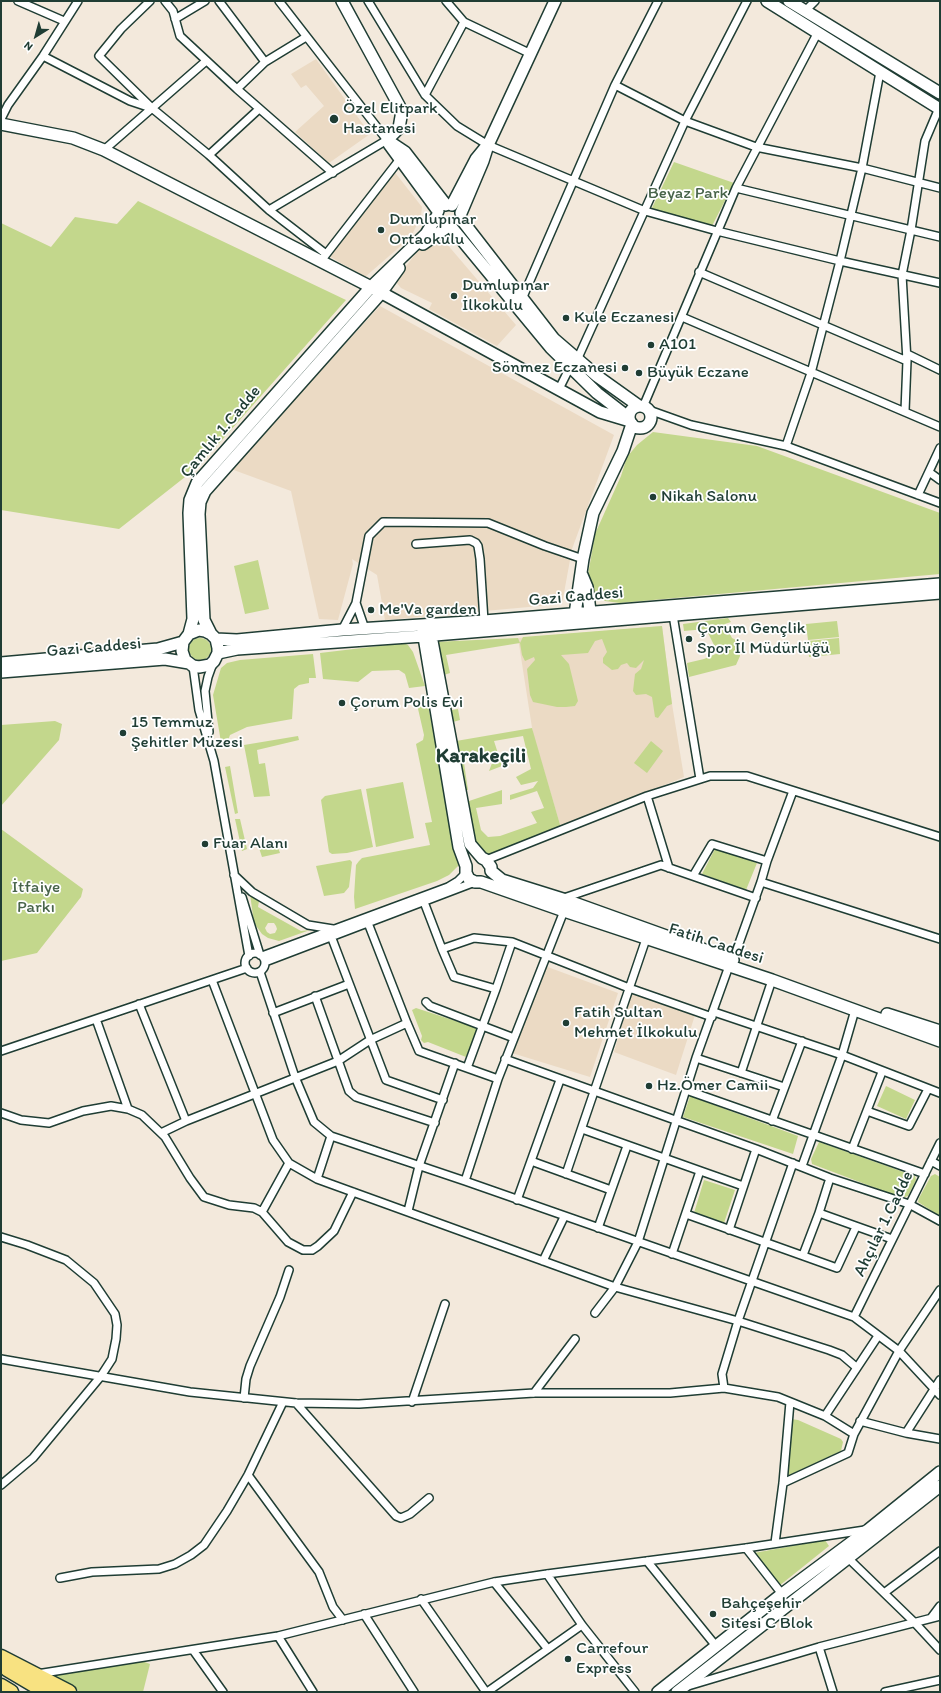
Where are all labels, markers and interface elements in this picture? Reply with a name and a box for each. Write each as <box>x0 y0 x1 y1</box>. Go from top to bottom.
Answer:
north arrow <box>16 16 56 56</box>
text: N <box>22 39 35 53</box>
place label: Özel Elitpark Hastanesi <box>343 99 438 139</box>
marker: Özel Elitpark Hastanesi <box>328 113 340 125</box>
park label: Beyaz Park <box>648 184 728 204</box>
place label: Dumlupınar Ortaokulu <box>389 210 476 250</box>
marker: Dumlupınar Ortaokulu <box>376 225 386 235</box>
place label: Dumlupınar İlkokulu <box>462 276 549 316</box>
marker: Dumlupınar İlkokulu <box>449 291 459 301</box>
place label: Kule Eczanesi <box>574 308 674 328</box>
marker: Kule Eczanesi <box>561 313 571 323</box>
place label: A101 <box>659 335 696 355</box>
marker: A101 <box>646 340 656 350</box>
place label: Sönmez Eczanesi <box>492 358 617 378</box>
marker: Sönmez Eczanesi <box>620 363 630 373</box>
place label: Büyük Eczane <box>647 363 749 383</box>
marker: Büyük Eczane <box>634 368 644 378</box>
street label: Çamlık 1.Cadde <box>176 382 266 482</box>
place label: Nikah Salonu <box>661 487 757 507</box>
marker: Nikah Salonu <box>648 492 658 502</box>
street label: Gazi Caddesi <box>528 583 624 611</box>
place label: Me'Va garden <box>379 600 477 620</box>
marker: Me'Va garden <box>366 605 376 615</box>
place label: Çorum Gençlik Spor İl Müdürlüğü <box>697 619 830 659</box>
street label: Gazi Caddesi <box>46 634 142 662</box>
marker: Çorum Gençlik Spor İl Müdürlüğü <box>684 634 694 644</box>
place label: Çorum Polis Evi <box>350 693 463 713</box>
marker: Çorum Polis Evi <box>337 698 347 708</box>
place label: 15 Temmuz Şehitler Müzesi <box>131 713 243 753</box>
marker: 15 Temmuz Şehitler Müzesi <box>118 728 128 738</box>
district label: Karakeçili <box>436 744 526 770</box>
place label: Fuar Alanı <box>213 834 288 854</box>
marker: Fuar Alanı <box>200 839 210 849</box>
park label: İtfaiye Parkı <box>12 878 60 918</box>
street label: Fatih Caddesi <box>666 919 766 969</box>
place label: Fatih Sultan Mehmet İlkokulu <box>574 1003 697 1043</box>
marker: Fatih Sultan Mehmet İlkokulu <box>561 1018 571 1028</box>
place label: Hz.Ömer Camii <box>657 1076 768 1096</box>
marker: Hz.Ömer Camii <box>644 1081 654 1091</box>
street label: Ahçılar 1.Cadde <box>850 1168 918 1280</box>
place label: Bahçeşehir Sitesi C Blok <box>721 1594 813 1634</box>
marker: Bahçeşehir Sitesi C Blok <box>708 1609 718 1619</box>
place label: Carrefour Express <box>576 1639 648 1679</box>
marker: Carrefour Express <box>563 1654 573 1664</box>

